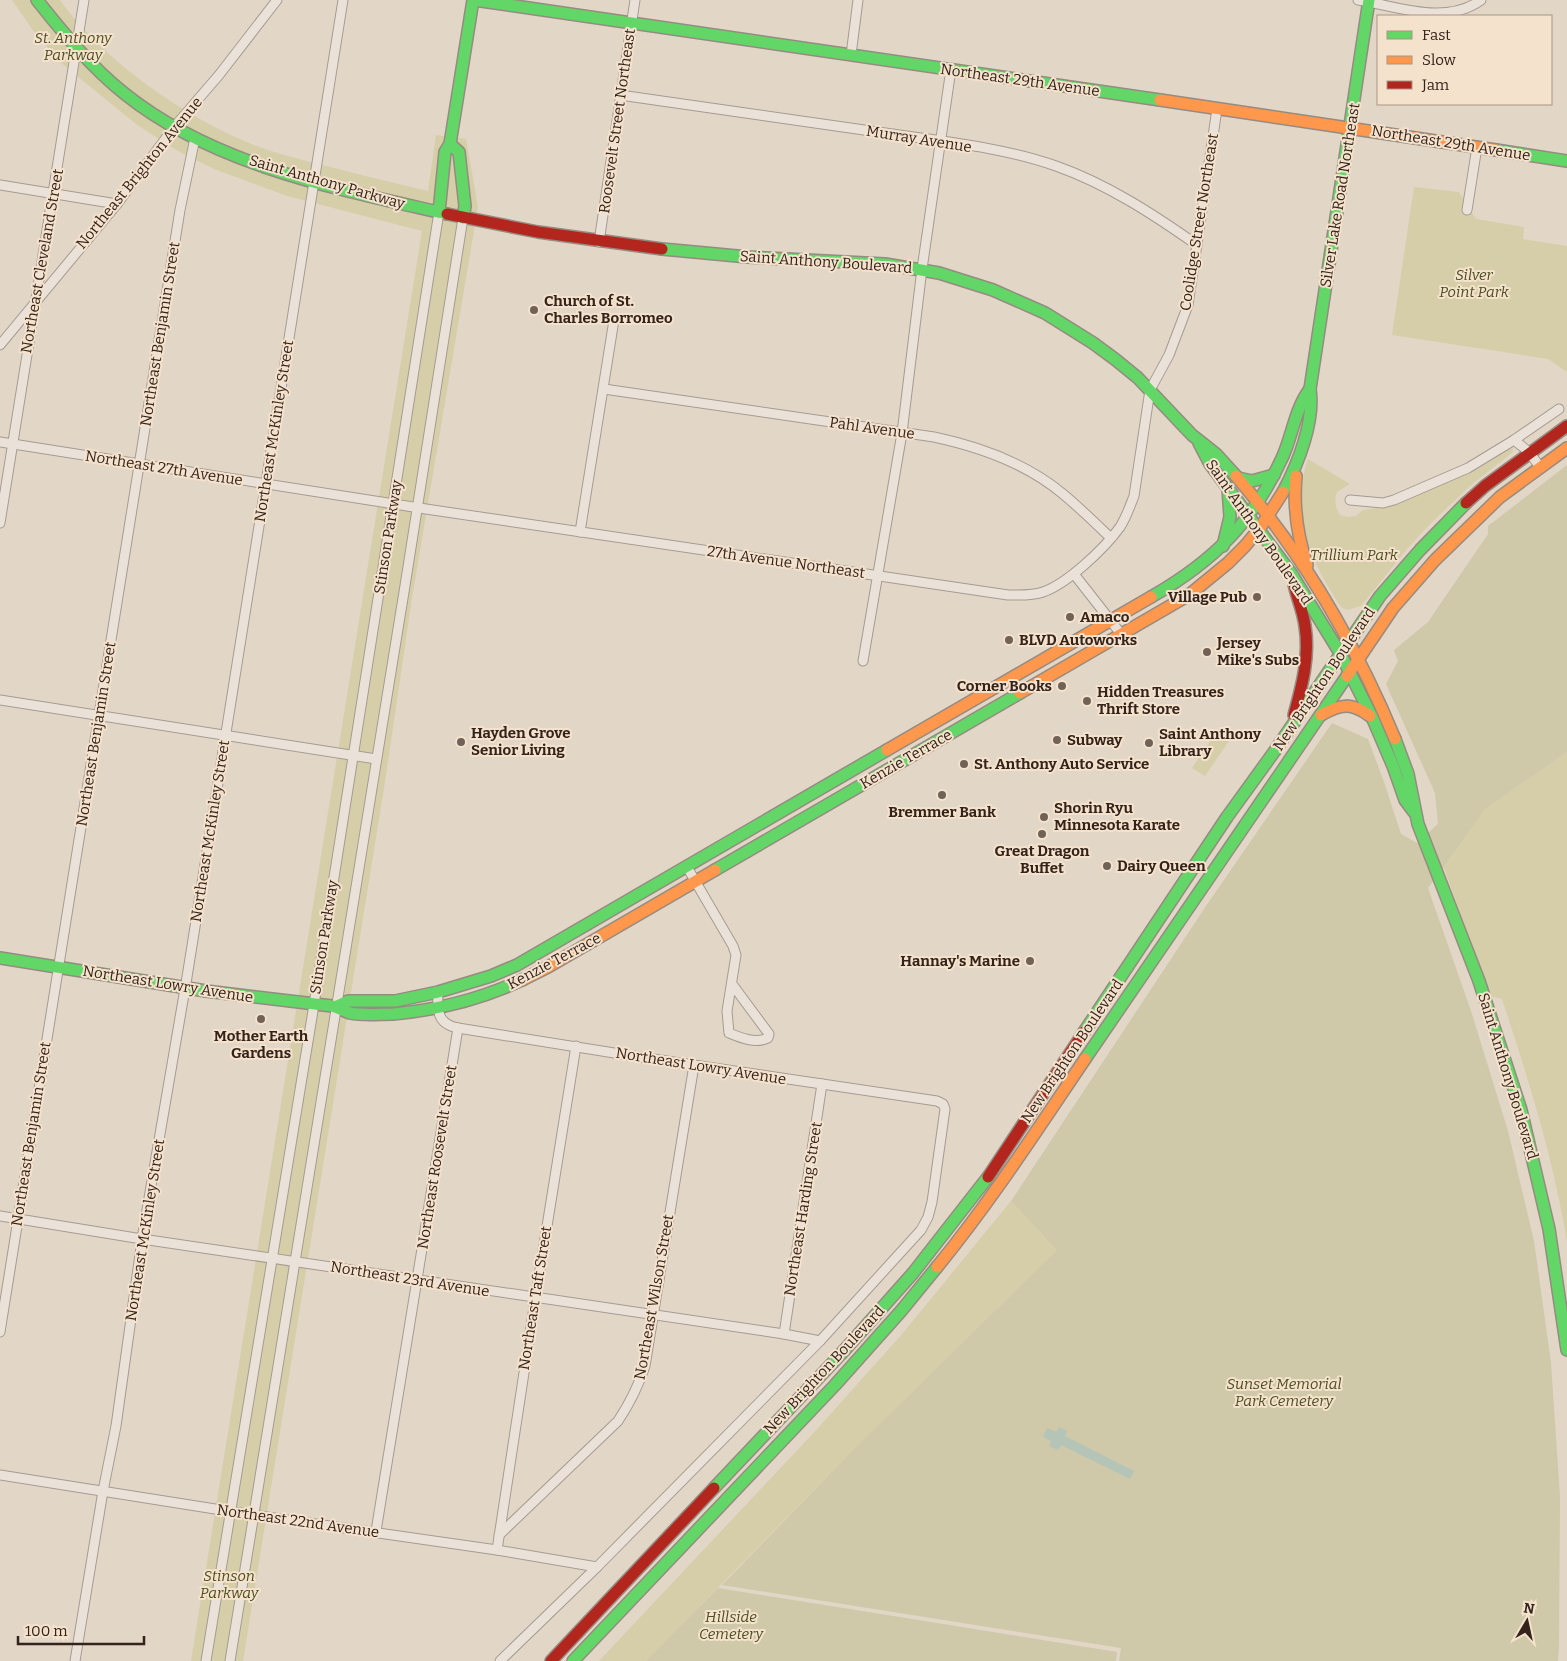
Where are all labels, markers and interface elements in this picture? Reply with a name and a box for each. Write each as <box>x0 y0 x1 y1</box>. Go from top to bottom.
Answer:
legend <box>1377 15 1552 105</box>
text: Fast <box>1422 26 1451 44</box>
street label: Roosevelt Street Northeast <box>595 27 639 215</box>
park label: St. Anthony Parkway <box>34 29 113 64</box>
text: Slow <box>1422 51 1457 69</box>
street label: Northeast 29th Avenue <box>939 60 1101 100</box>
text: Jam <box>1421 76 1450 94</box>
street label: Northeast Brighton Avenue <box>72 93 206 253</box>
street label: Silver Lake Road Northeast <box>1317 101 1364 289</box>
street label: Murray Avenue <box>865 122 973 156</box>
street label: Northeast 29th Avenue <box>1370 122 1532 164</box>
street label: Coolidge Street Northeast <box>1176 131 1222 312</box>
street label: Saint Anthony Parkway <box>247 151 407 213</box>
street label: Northeast Cleveland Street <box>17 167 67 355</box>
street label: Northeast Benjamin Street <box>137 240 184 428</box>
street label: Saint Anthony Boulevard <box>739 247 913 277</box>
park label: Silver Point Park <box>1439 266 1510 301</box>
place label: Church of St. Charles Borromeo <box>544 292 673 327</box>
marker: Church of St. Charles Borromeo <box>528 304 540 316</box>
street label: Northeast McKinley Street <box>251 338 297 523</box>
street label: Pahl Avenue <box>828 413 916 443</box>
street label: Northeast 27th Avenue <box>84 447 244 489</box>
street label: Saint Anthony Boulevard <box>1202 456 1316 608</box>
street label: Stinson Parkway <box>370 479 406 595</box>
street label: 27th Avenue Northeast <box>706 542 867 582</box>
park label: Trillium Park <box>1310 546 1399 564</box>
place label: Village Pub <box>1168 588 1247 606</box>
marker: Village Pub <box>1251 591 1263 603</box>
street label: New Brighton Boulevard <box>1269 604 1379 754</box>
place label: Amaco <box>1080 608 1130 626</box>
marker: Amaco <box>1064 611 1076 623</box>
place label: BLVD Autoworks <box>1019 631 1137 649</box>
marker: BLVD Autoworks <box>1003 634 1015 646</box>
place label: Jersey Mike's Subs <box>1216 634 1299 669</box>
street label: Northeast Benjamin Street <box>73 640 120 828</box>
marker: Jersey Mike's Subs <box>1201 646 1213 658</box>
place label: Corner Books <box>957 677 1052 695</box>
marker: Corner Books <box>1056 680 1068 692</box>
place label: Hidden Treasures Thrift Store <box>1097 683 1224 718</box>
marker: Hidden Treasures Thrift Store <box>1081 695 1093 707</box>
place label: Hayden Grove Senior Living <box>471 724 571 759</box>
street label: Kenzie Terrace <box>857 725 955 793</box>
place label: Saint Anthony Library <box>1159 725 1262 760</box>
place label: Subway <box>1067 731 1123 749</box>
marker: Subway <box>1051 734 1063 746</box>
marker: Hayden Grove Senior Living <box>455 736 467 748</box>
marker: Saint Anthony Library <box>1143 737 1155 749</box>
street label: Northeast McKinley Street <box>187 738 233 923</box>
place label: St. Anthony Auto Service <box>974 755 1149 773</box>
marker: St. Anthony Auto Service <box>958 758 970 770</box>
marker: Bremmer Bank <box>936 789 948 801</box>
place label: Shorin Ryu Minnesota Karate <box>1054 799 1180 834</box>
place label: Bremmer Bank <box>888 803 996 821</box>
marker: Shorin Ryu Minnesota Karate <box>1038 811 1050 823</box>
marker: Great Dragon Buffet <box>1036 828 1048 840</box>
place label: Great Dragon Buffet <box>994 842 1090 877</box>
place label: Dairy Queen <box>1117 857 1206 875</box>
marker: Dairy Queen <box>1101 860 1113 872</box>
street label: Stinson Parkway <box>306 879 342 995</box>
street label: Kenzie Terrace <box>504 929 604 993</box>
place label: Hannay's Marine <box>900 952 1020 970</box>
marker: Hannay's Marine <box>1024 955 1036 967</box>
street label: Northeast Lowry Avenue <box>81 962 255 1006</box>
street label: New Brighton Boulevard <box>1017 976 1127 1126</box>
street label: Saint Anthony Boulevard <box>1474 991 1542 1161</box>
marker: Mother Earth Gardens <box>255 1013 267 1025</box>
place label: Mother Earth Gardens <box>214 1027 309 1062</box>
street label: Northeast Benjamin Street <box>8 1040 55 1228</box>
street label: Northeast Lowry Avenue <box>614 1044 788 1088</box>
street label: Northeast Roosevelt Street <box>414 1063 461 1250</box>
street label: Northeast Harding Street <box>780 1120 826 1297</box>
street label: Northeast McKinley Street <box>122 1137 168 1322</box>
street label: Northeast Wilson Street <box>631 1212 678 1381</box>
street label: Northeast Taft Street <box>515 1224 555 1371</box>
street label: Northeast 23rd Avenue <box>329 1258 491 1300</box>
street label: New Brighton Boulevard <box>760 1302 888 1438</box>
park label: Sunset Memorial Park Cemetery <box>1226 1375 1342 1410</box>
street label: Northeast 22nd Avenue <box>216 1501 380 1541</box>
park label: Stinson Parkway <box>200 1567 260 1602</box>
north arrow <box>1502 1596 1552 1646</box>
text: N <box>1522 1599 1536 1618</box>
park label: Hillside Cemetery <box>699 1608 764 1643</box>
scale bar <box>18 1614 144 1646</box>
text: 100 m <box>25 1622 68 1640</box>

